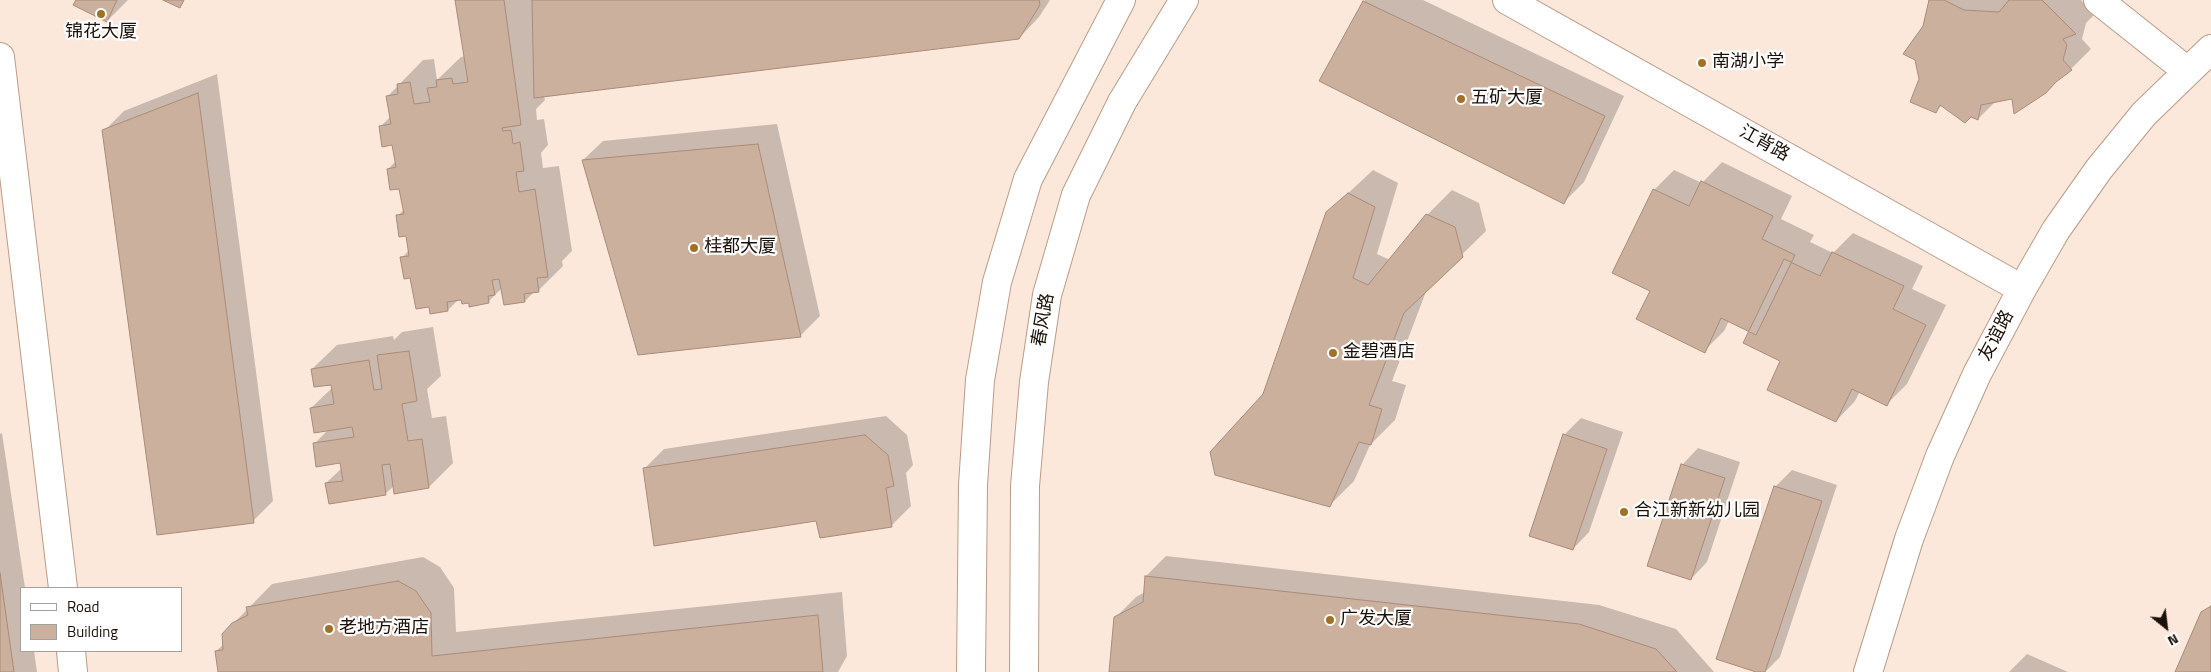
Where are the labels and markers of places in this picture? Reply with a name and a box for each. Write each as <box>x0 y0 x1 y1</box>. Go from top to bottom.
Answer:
marker: 锦花大厦 <box>95 8 107 20</box>
place label: 锦花大厦 <box>65 22 137 44</box>
place label: 南湖小学 <box>1712 52 1784 74</box>
marker: 南湖小学 <box>1696 57 1708 69</box>
place label: 五矿大厦 <box>1471 88 1543 110</box>
marker: 五矿大厦 <box>1455 93 1467 105</box>
place label: 桂都大厦 <box>704 237 776 259</box>
marker: 桂都大厦 <box>688 242 700 254</box>
place label: 金碧酒店 <box>1343 342 1415 364</box>
marker: 金碧酒店 <box>1327 347 1339 359</box>
place label: 合江新新幼儿园 <box>1634 501 1760 523</box>
marker: 合江新新幼儿园 <box>1618 506 1630 518</box>
place label: 广发大厦 <box>1340 609 1412 631</box>
marker: 广发大厦 <box>1324 614 1336 626</box>
place label: 老地方酒店 <box>339 618 429 640</box>
marker: 老地方酒店 <box>323 623 335 635</box>

